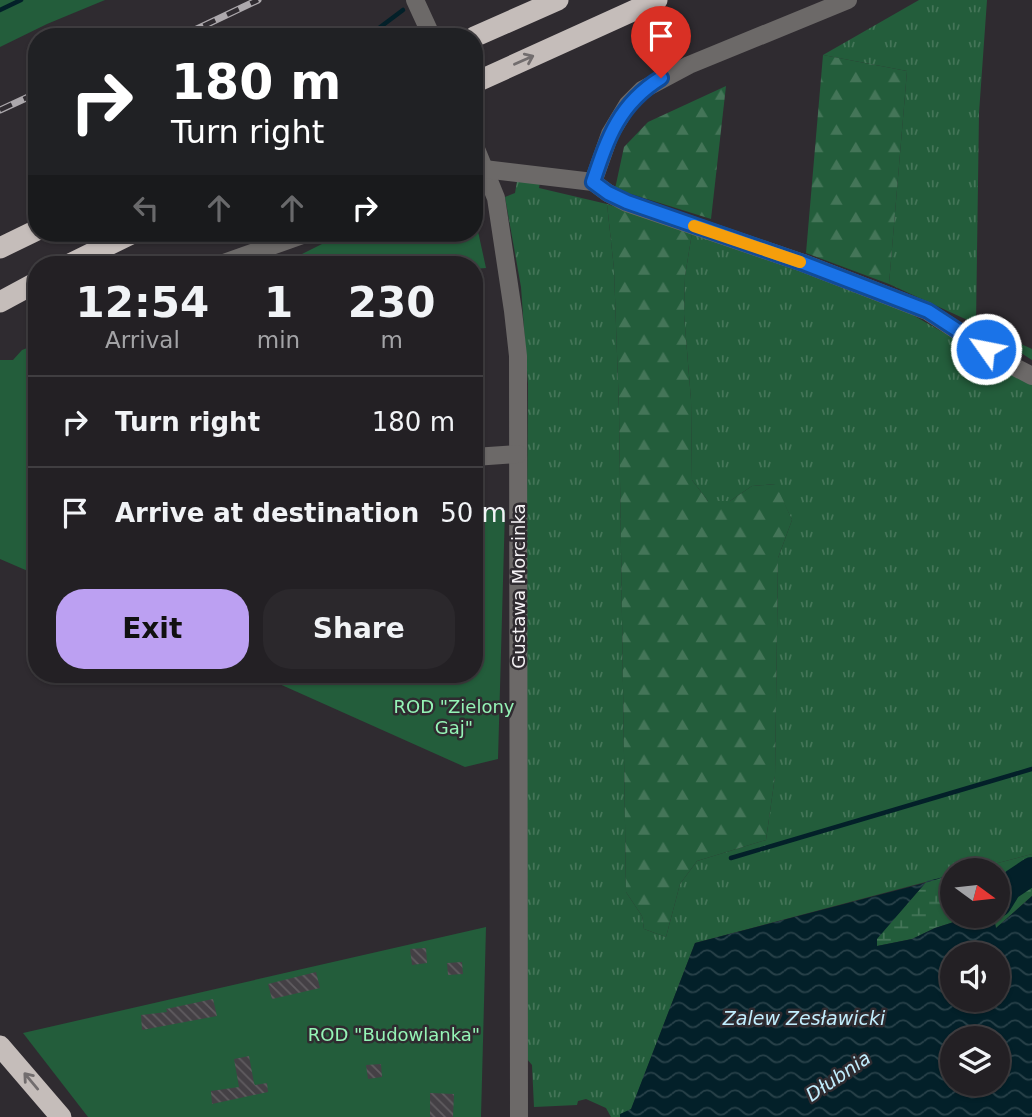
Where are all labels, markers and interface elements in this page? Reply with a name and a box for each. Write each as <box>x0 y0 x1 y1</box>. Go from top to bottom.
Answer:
pin <box>631 6 691 78</box>
icon: arrive <box>642 17 680 55</box>
one-way arrow <box>513 53 534 66</box>
text: 180 m <box>171 54 341 111</box>
icon: right <box>56 56 147 147</box>
text: Turn right <box>171 113 324 151</box>
icon: left <box>127 189 165 227</box>
icon: ahead <box>200 189 238 227</box>
icon: ahead <box>273 189 311 227</box>
icon: right <box>346 189 384 227</box>
text: 12:54 <box>76 278 209 327</box>
text: 1 <box>264 278 293 327</box>
text: 230 <box>348 278 435 327</box>
position arrow <box>949 312 1023 386</box>
text: Arrival <box>105 327 180 353</box>
text: min <box>257 327 300 353</box>
text: m <box>380 327 403 353</box>
icon: right <box>56 403 94 441</box>
text: Turn right <box>115 407 260 437</box>
text: 180 m <box>372 407 455 437</box>
icon: arrive <box>56 494 94 532</box>
text: Arrive at destination <box>115 498 419 528</box>
text: 50 m <box>440 498 507 528</box>
street label: Gustawa Morcinka <box>508 503 529 669</box>
button: Exit <box>56 589 249 669</box>
button: Share <box>263 589 455 669</box>
park label: ROD "Zielony Gaj" <box>393 696 515 738</box>
north arrow <box>940 858 1010 928</box>
map controls <box>940 858 1010 1096</box>
button: sound <box>940 942 1010 1012</box>
water label: Zalew Zesławicki <box>722 1007 886 1029</box>
park label: ROD "Budowlanka" <box>308 1024 480 1045</box>
button: layers <box>940 1026 1010 1096</box>
water label: Dłubnia <box>802 1046 874 1106</box>
one-way arrow <box>23 1072 39 1090</box>

